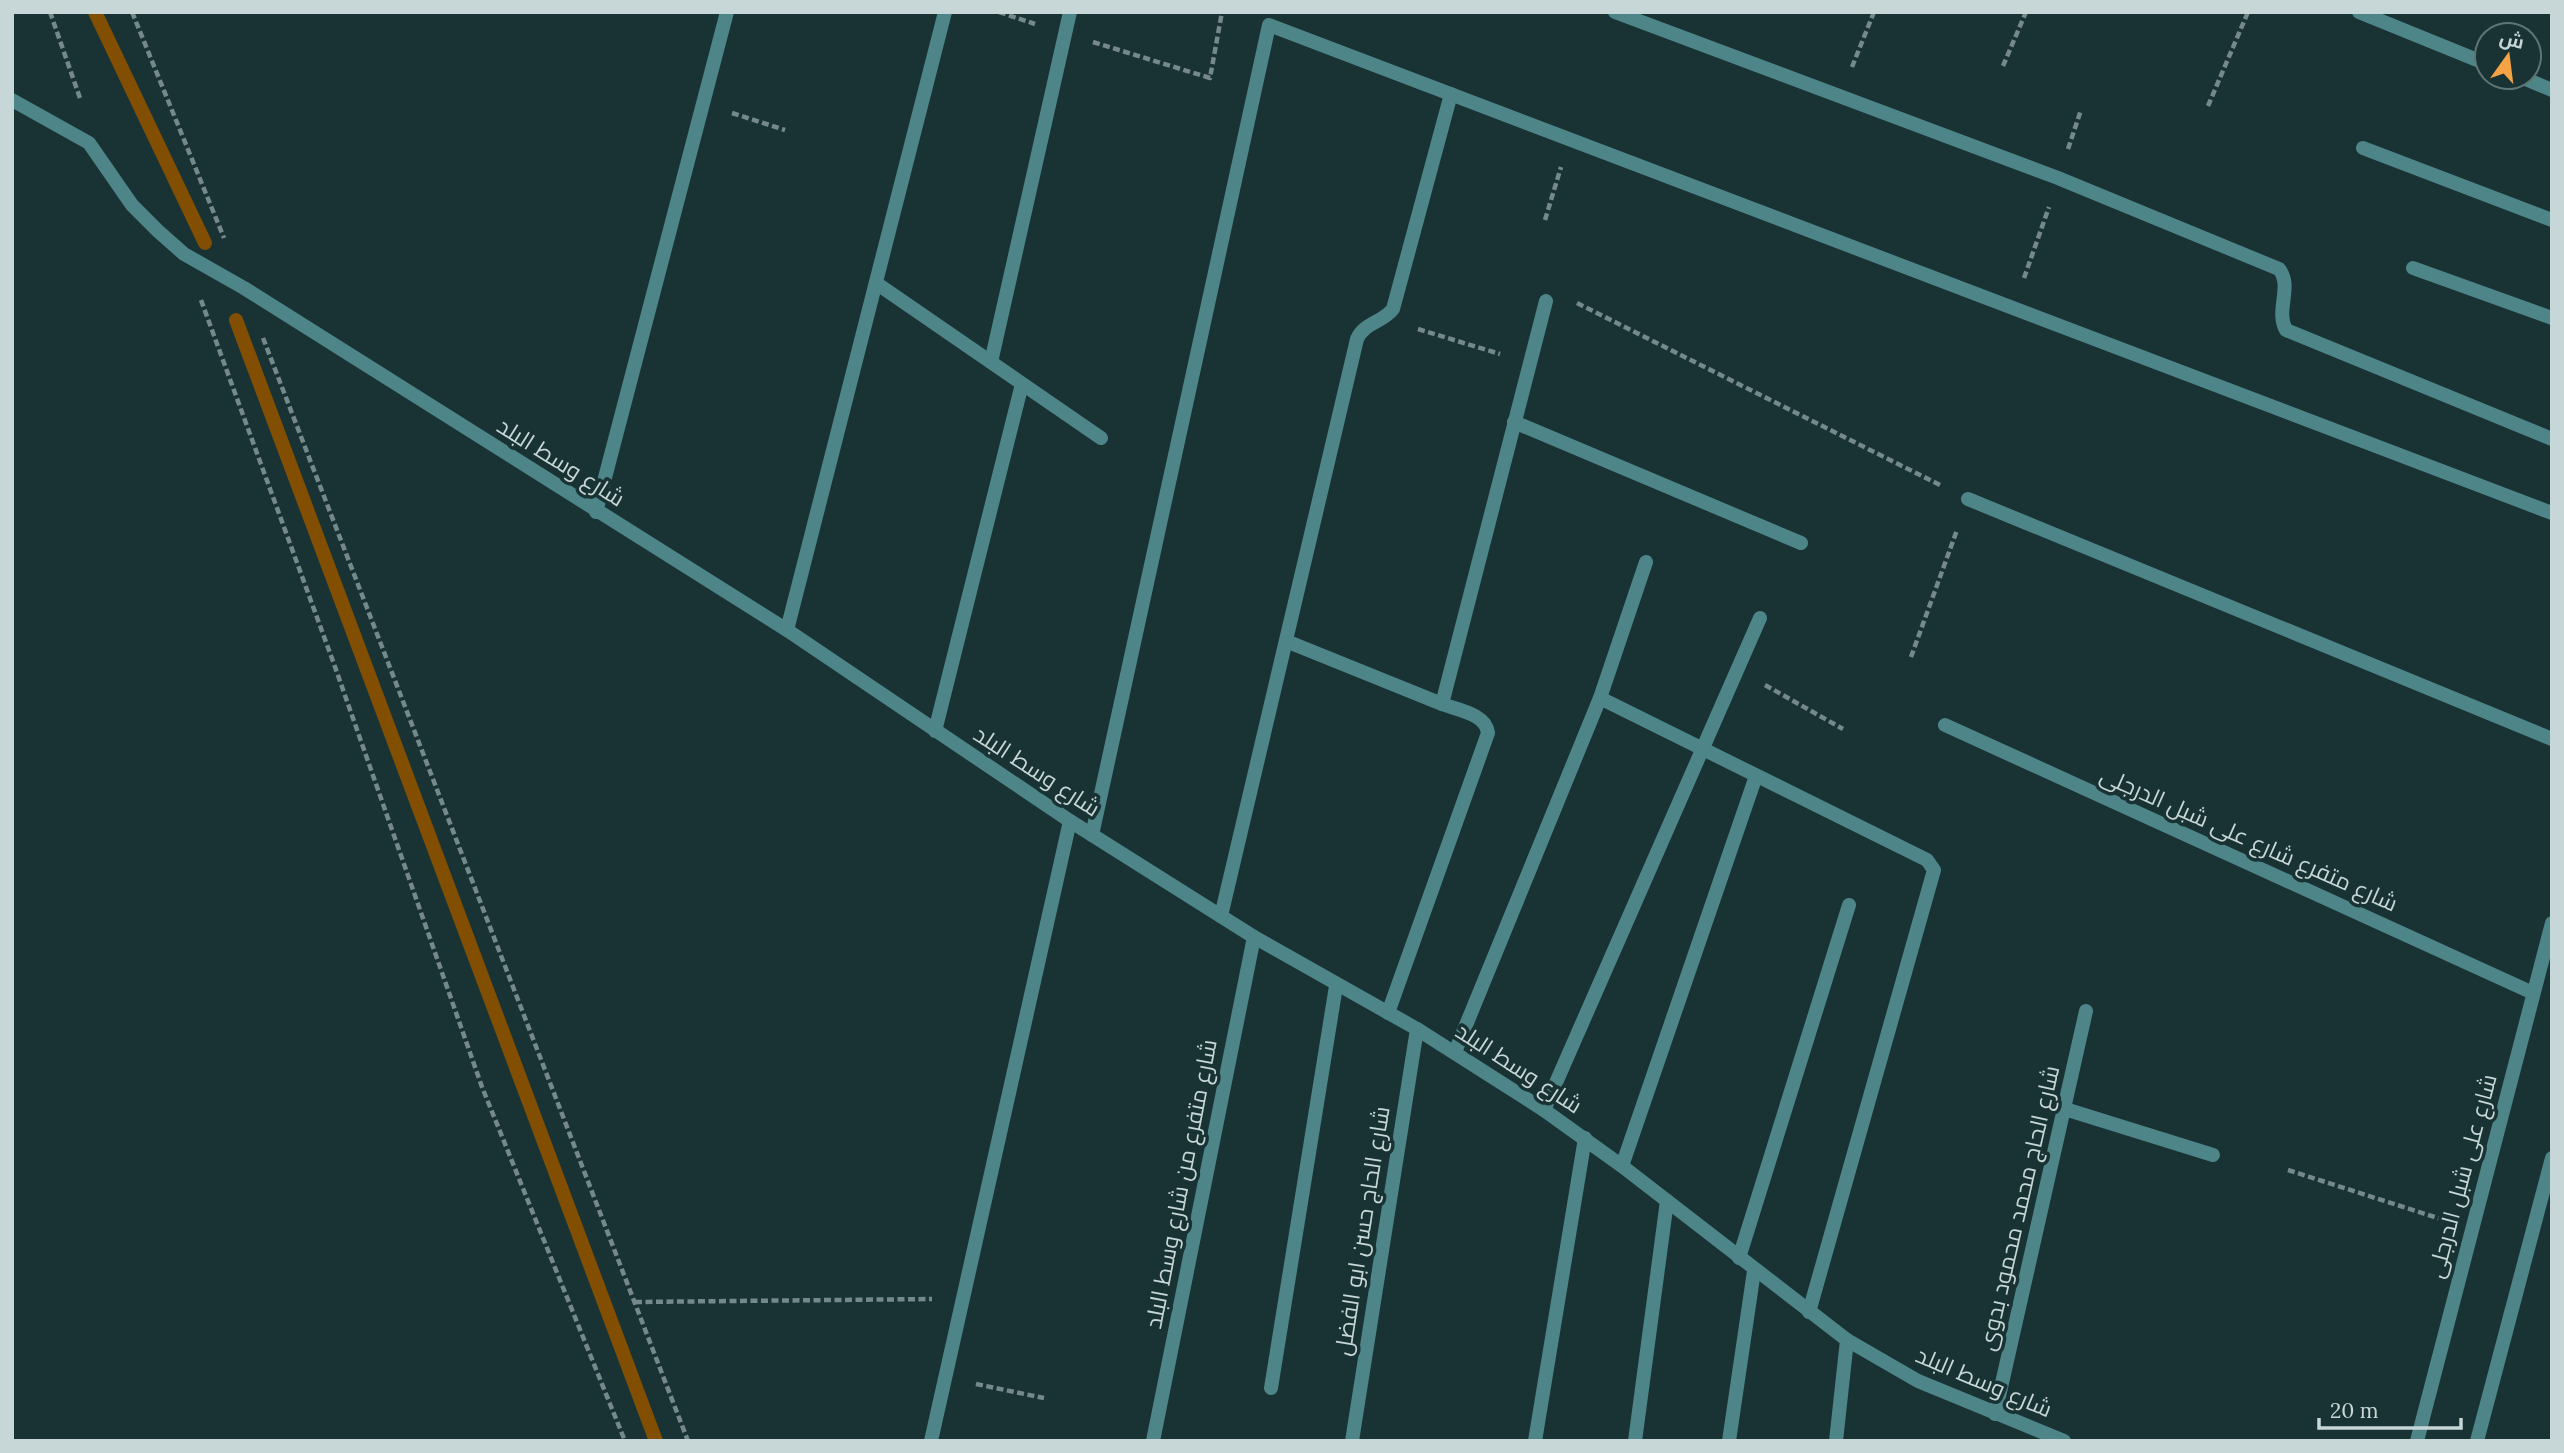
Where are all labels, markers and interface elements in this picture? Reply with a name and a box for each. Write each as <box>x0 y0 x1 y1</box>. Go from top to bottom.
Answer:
north arrow <box>2473 21 2543 91</box>
text: ش <box>2497 25 2527 54</box>
street label: شارع وسط البلد <box>491 411 631 514</box>
street label: شارع وسط البلد <box>967 719 1106 824</box>
street label: شارع متفرع شارع على شبل الدرجلى <box>2095 760 2402 919</box>
street label: شارع وسط البلد <box>1449 1016 1588 1121</box>
street label: شارع متفرع من شارع وسط البلد <box>1138 1037 1225 1332</box>
street label: شارع الحاج محمد محمود بدوى <box>1972 1062 2067 1354</box>
street label: شارع على شبل الدرجلى <box>2420 1071 2505 1282</box>
street label: شارع الحاج حسن ابو الفضل <box>1327 1104 1398 1358</box>
street label: شارع وسط البلد <box>1911 1340 2057 1425</box>
scale bar <box>2319 1386 2461 1430</box>
text: 20 m <box>2330 1397 2379 1424</box>

